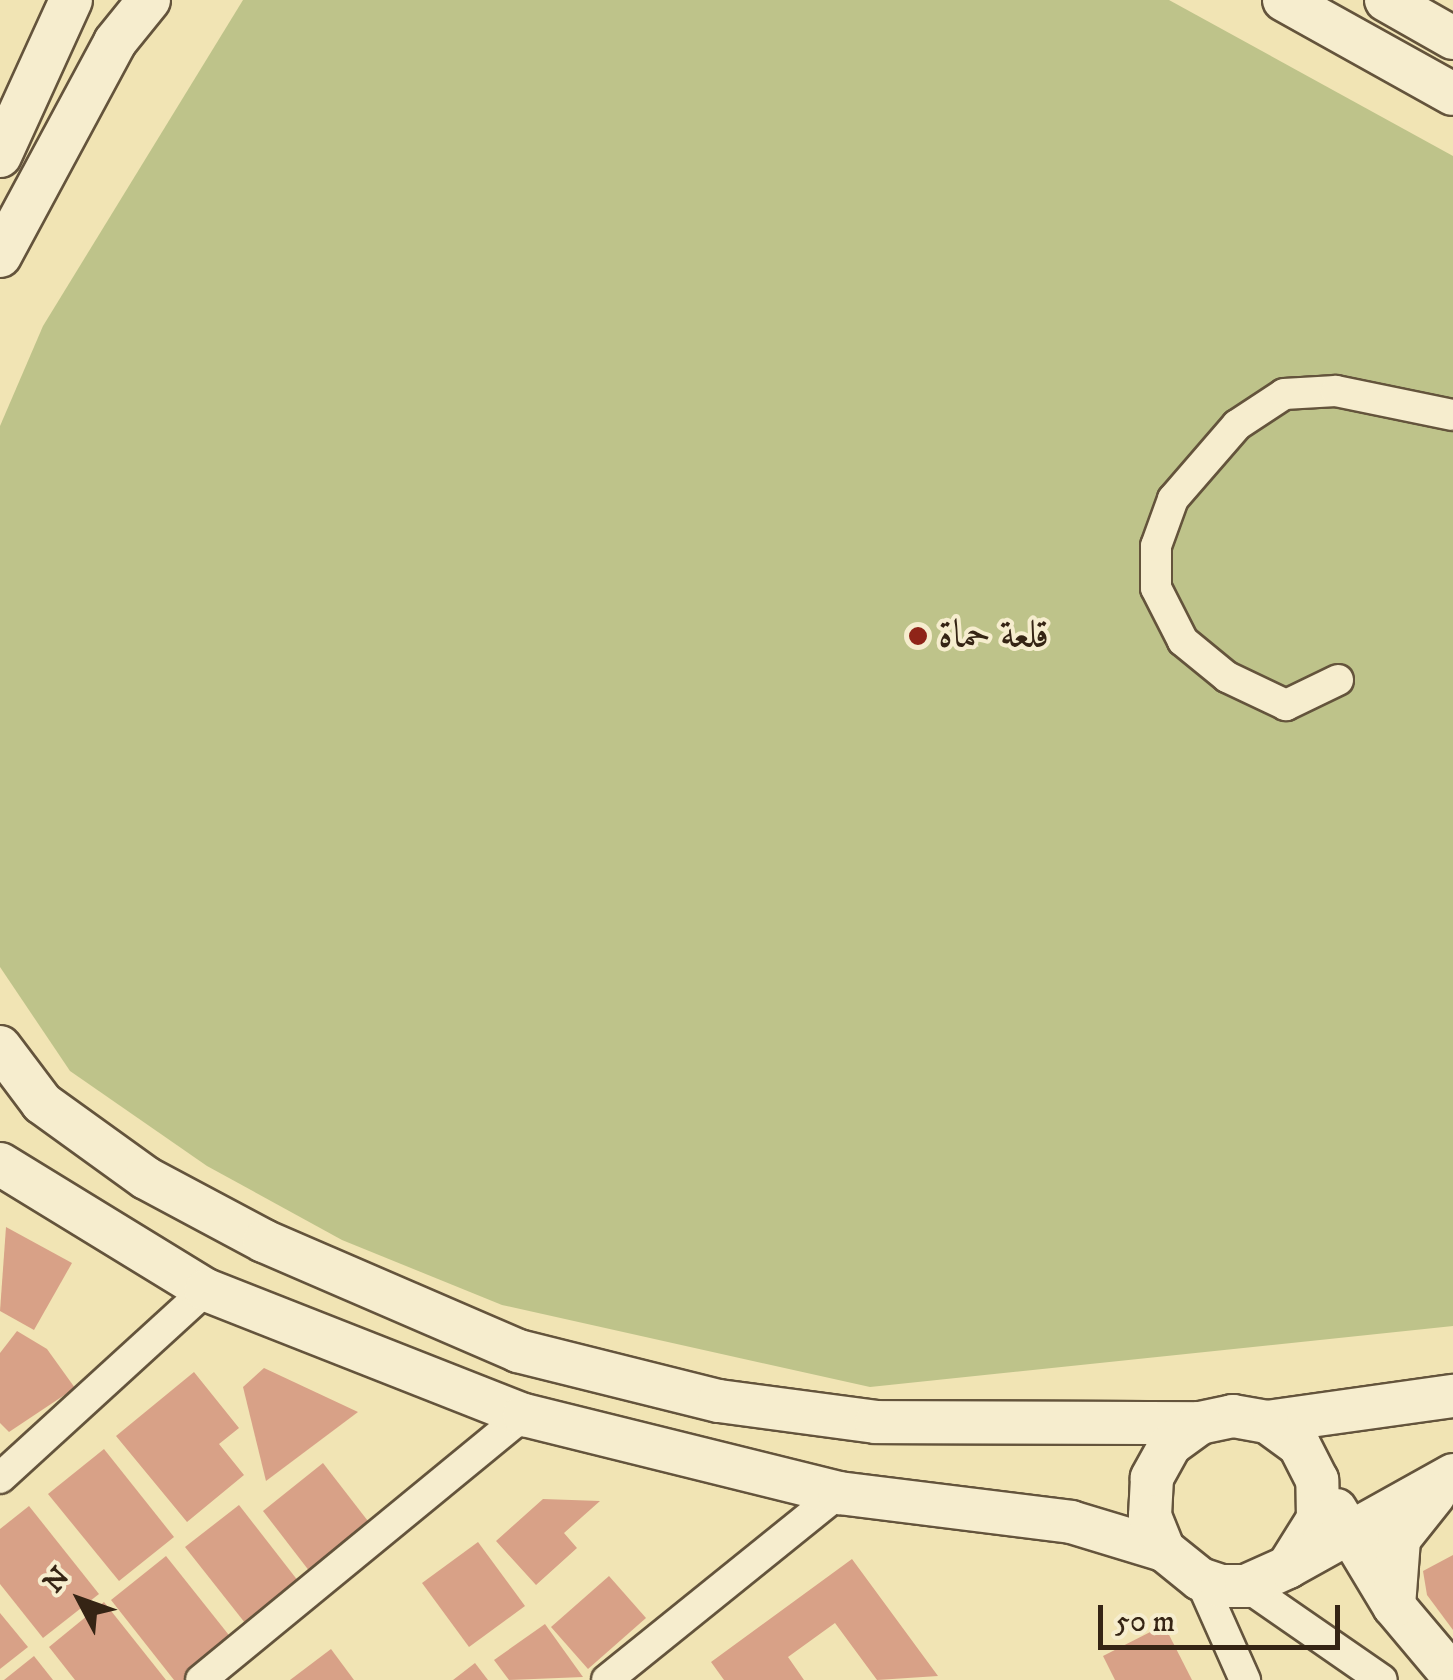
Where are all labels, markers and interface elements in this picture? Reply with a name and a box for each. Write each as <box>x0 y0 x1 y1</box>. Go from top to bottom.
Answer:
place label: قلعة حماة <box>938 612 1049 660</box>
marker: قلعة حماة <box>907 625 929 647</box>
north arrow <box>30 1550 130 1650</box>
text: N <box>36 1560 78 1600</box>
scale bar <box>1103 1585 1346 1647</box>
text: 50 m <box>1115 1604 1175 1641</box>

